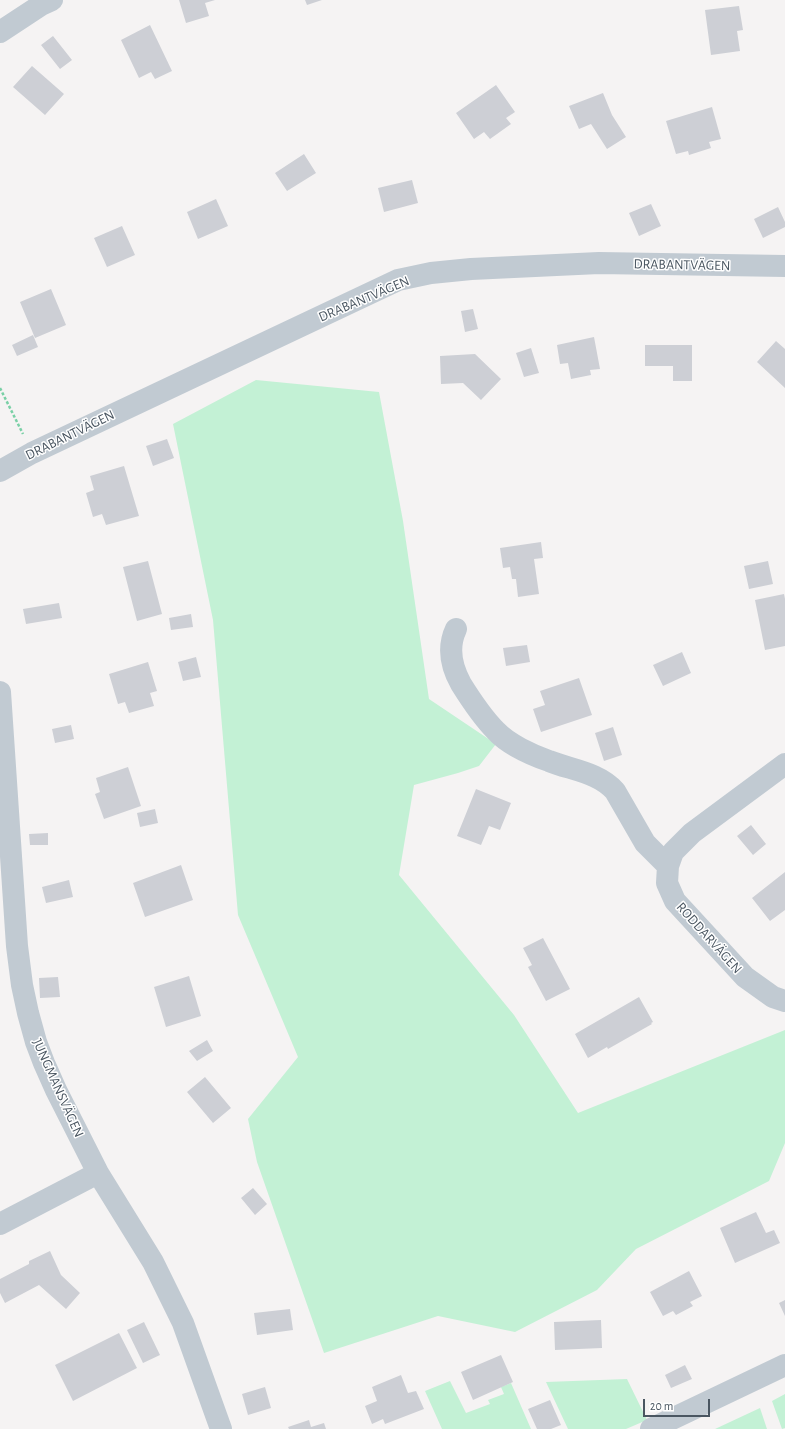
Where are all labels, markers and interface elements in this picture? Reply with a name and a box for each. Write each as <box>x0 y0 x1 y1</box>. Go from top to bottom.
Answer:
street label: DRABANTVÄGEN <box>633 256 731 274</box>
street label: DRABANTVÄGEN <box>316 272 412 326</box>
street label: DRABANTVÄGEN <box>23 406 117 464</box>
street label: RODDARVÄGEN <box>673 899 745 977</box>
street label: JUNGMANSVÄGEN <box>29 1036 87 1140</box>
scale bar <box>645 1391 712 1417</box>
text: 20 m <box>650 1400 673 1412</box>

